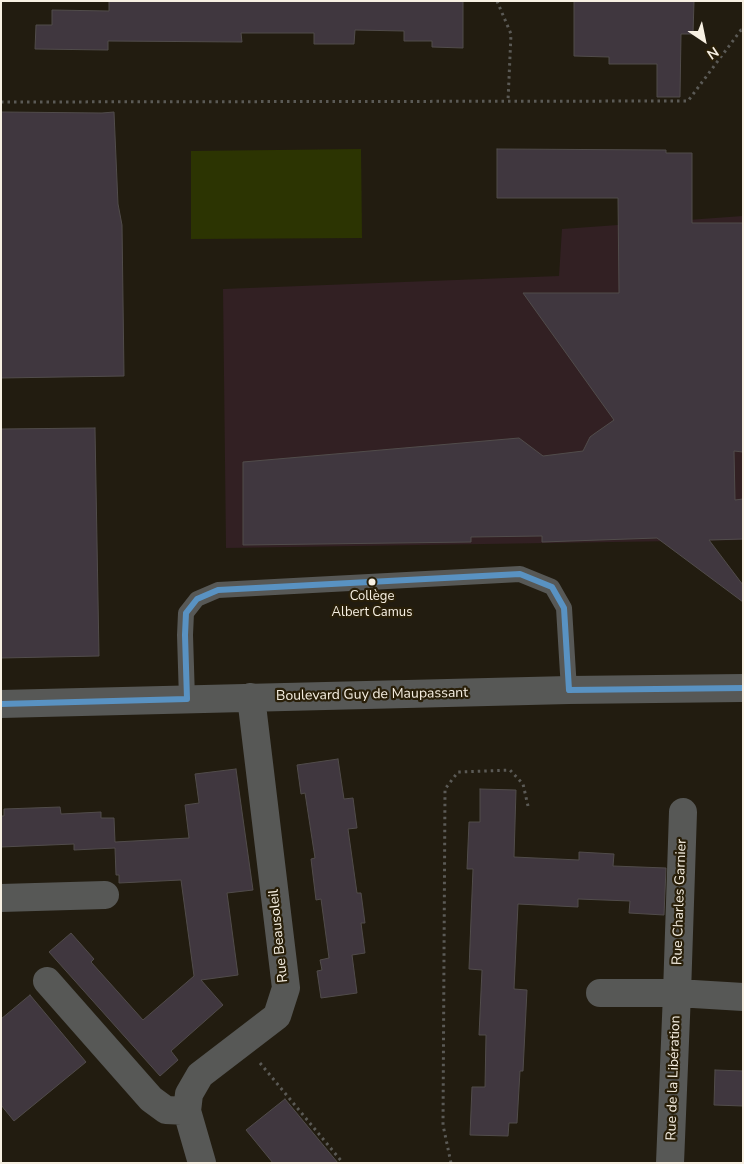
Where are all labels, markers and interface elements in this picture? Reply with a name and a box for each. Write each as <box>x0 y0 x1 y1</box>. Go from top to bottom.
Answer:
north arrow <box>679 15 729 65</box>
text: N <box>703 42 722 64</box>
marker: Collège Albert Camus <box>367 577 377 587</box>
place label: Collège Albert Camus <box>332 589 412 620</box>
street label: Boulevard Guy de Maupassant <box>276 685 468 705</box>
street label: Rue Charles Garnier <box>669 839 691 965</box>
street label: Rue Beausoleil <box>266 888 292 984</box>
street label: Rue de la Libération <box>663 1015 685 1141</box>

